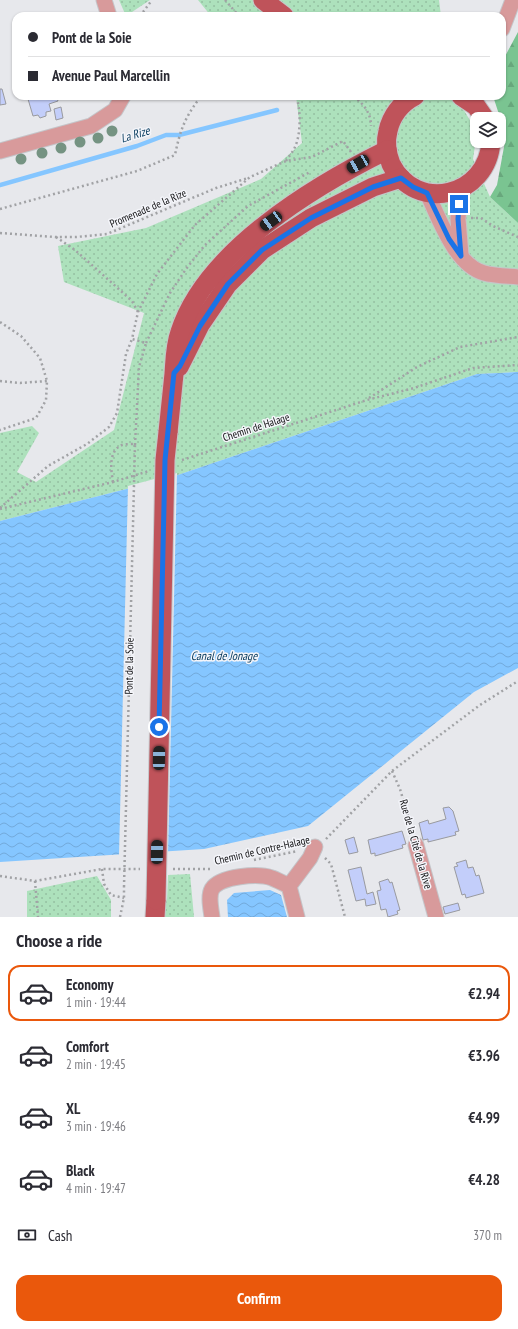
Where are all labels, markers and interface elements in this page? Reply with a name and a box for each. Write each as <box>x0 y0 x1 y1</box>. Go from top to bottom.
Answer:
text: Pont de la Soie <box>52 28 132 47</box>
text: Avenue Paul Marcellin <box>52 66 170 85</box>
map controls <box>470 112 506 148</box>
button: layers <box>470 112 506 148</box>
water label: La Rize <box>119 122 152 146</box>
car <box>345 153 371 175</box>
street label: Promenade de la Rize <box>108 185 189 230</box>
route end <box>450 195 468 213</box>
car <box>258 209 284 233</box>
street label: Chemin de Halage <box>221 409 292 444</box>
street label: Pont de la Soie <box>122 637 137 695</box>
water label: Canal de Jonage <box>191 648 258 663</box>
route start <box>150 718 168 736</box>
car <box>153 746 165 770</box>
street label: Rue de la Cité de la Rive <box>397 798 436 891</box>
street label: Chemin de Contre-Halage <box>213 832 311 868</box>
car <box>151 840 163 864</box>
text: Choose a ride <box>16 929 102 952</box>
icon: car <box>18 975 54 1011</box>
text: Economy <box>66 975 114 994</box>
text: €2.94 <box>468 984 500 1003</box>
text: 1 min · 19:44 <box>66 994 126 1011</box>
icon: car <box>18 1037 54 1073</box>
text: Comfort <box>66 1037 109 1056</box>
text: €3.96 <box>468 1046 500 1065</box>
text: 2 min · 19:45 <box>66 1056 126 1073</box>
icon: car <box>18 1099 54 1135</box>
text: XL <box>66 1099 80 1118</box>
text: €4.99 <box>468 1108 500 1127</box>
text: 3 min · 19:46 <box>66 1118 126 1135</box>
icon: car <box>18 1161 54 1197</box>
text: Black <box>66 1161 95 1180</box>
text: €4.28 <box>468 1170 500 1189</box>
text: 4 min · 19:47 <box>66 1180 126 1197</box>
icon: cash <box>16 1224 38 1246</box>
text: Cash <box>48 1226 72 1245</box>
text: 370 m <box>473 1227 502 1244</box>
button: Confirm <box>16 1275 502 1321</box>

